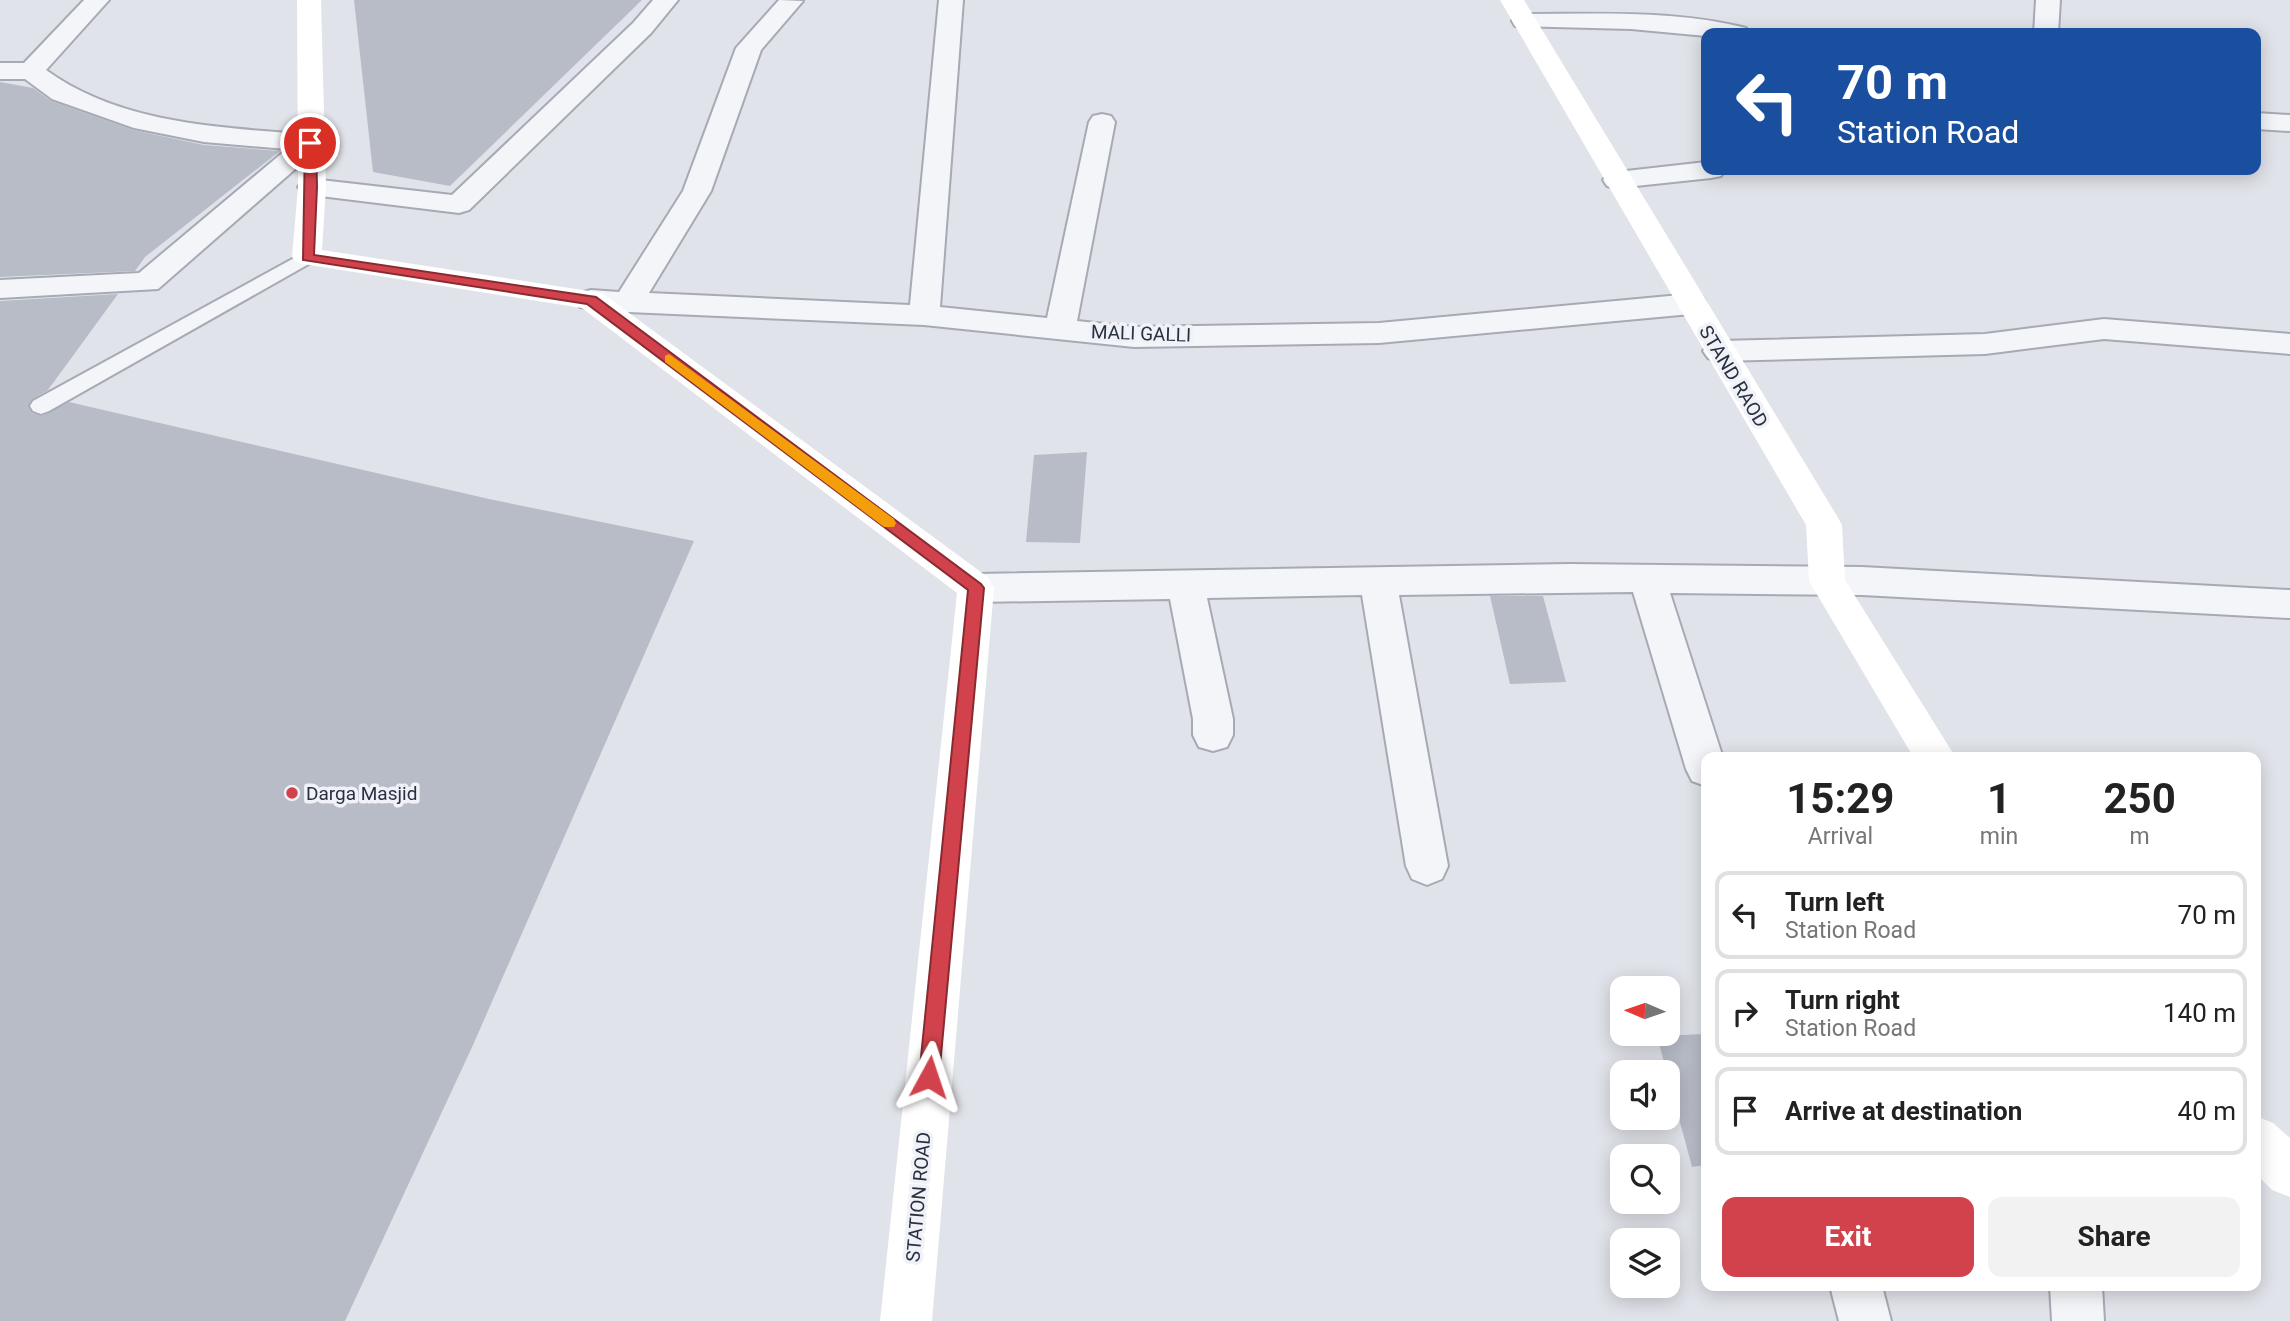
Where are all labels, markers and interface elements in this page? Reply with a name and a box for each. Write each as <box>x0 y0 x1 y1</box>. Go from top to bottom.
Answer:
text: 70 m <box>1837 54 1948 111</box>
icon: left <box>1722 56 1813 147</box>
pin <box>280 113 340 173</box>
text: Station Road <box>1837 113 2019 151</box>
icon: arrive <box>291 124 329 162</box>
street label: MALI GALLI <box>1090 320 1191 347</box>
street label: STAND RAOD <box>1694 321 1773 431</box>
text: 15:29 <box>1786 774 1894 823</box>
text: 1 <box>1987 774 2011 823</box>
text: 250 <box>2103 774 2176 823</box>
place label: Darga Masjid <box>306 782 417 805</box>
marker: Darga Masjid <box>284 785 300 801</box>
text: Arrival <box>1808 823 1873 850</box>
text: min <box>1980 823 2018 850</box>
text: m <box>2130 823 2150 850</box>
text: Turn left <box>1785 887 1884 917</box>
icon: left <box>1726 896 1764 934</box>
text: 70 m <box>2178 900 2236 930</box>
text: Station Road <box>1785 917 1916 944</box>
north arrow <box>1610 976 1680 1046</box>
map controls <box>1610 976 1680 1298</box>
text: Turn right <box>1785 985 1900 1015</box>
icon: right <box>1726 994 1764 1032</box>
text: 140 m <box>2163 998 2236 1028</box>
text: Station Road <box>1785 1015 1916 1042</box>
position arrow <box>892 1040 966 1114</box>
button: sound <box>1610 1060 1680 1130</box>
icon: arrive <box>1726 1092 1764 1130</box>
text: Arrive at destination <box>1785 1096 2022 1126</box>
text: 40 m <box>2178 1096 2236 1126</box>
street label: STATION ROAD <box>901 1131 936 1263</box>
button: search <box>1610 1144 1680 1214</box>
button: Exit <box>1722 1197 1974 1277</box>
button: Share <box>1988 1197 2240 1277</box>
button: layers <box>1610 1228 1680 1298</box>

